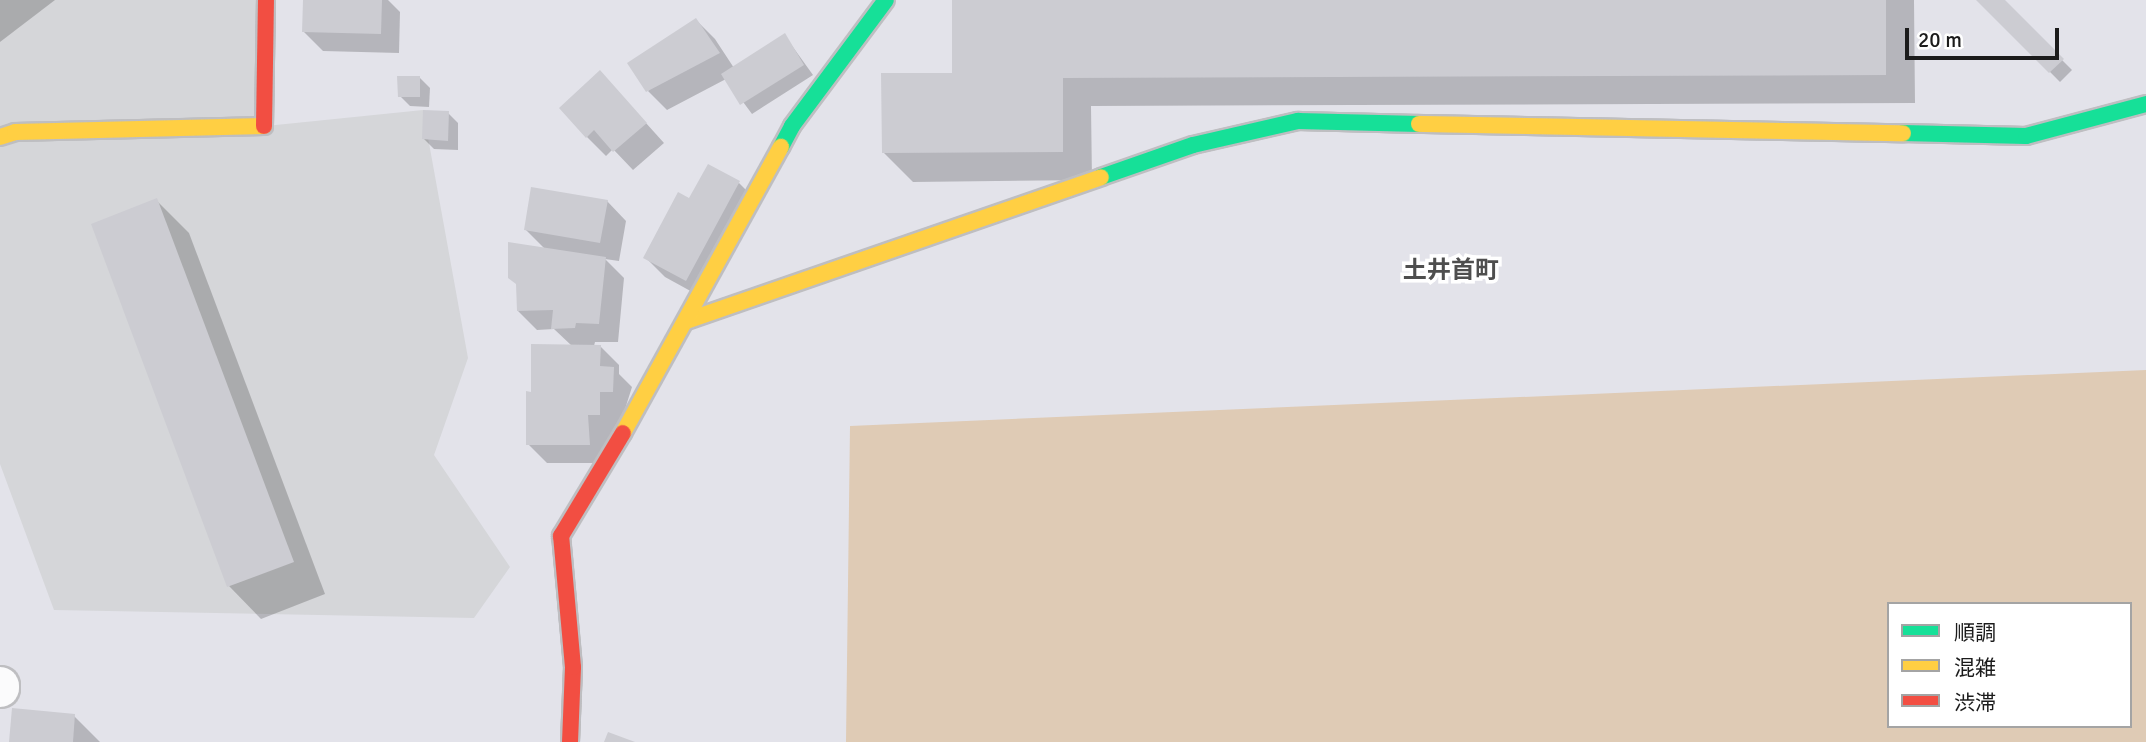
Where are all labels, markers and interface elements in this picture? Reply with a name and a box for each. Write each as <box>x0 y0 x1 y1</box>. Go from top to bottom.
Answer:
scale bar <box>1908 14 2062 58</box>
text: 20 m <box>1918 27 1962 53</box>
district label: 土井首町 <box>1403 257 1499 285</box>
legend <box>1887 602 2132 728</box>
text: 順調 <box>1954 620 1996 646</box>
text: 混雑 <box>1954 655 1996 681</box>
text: 渋滞 <box>1954 690 1996 716</box>

